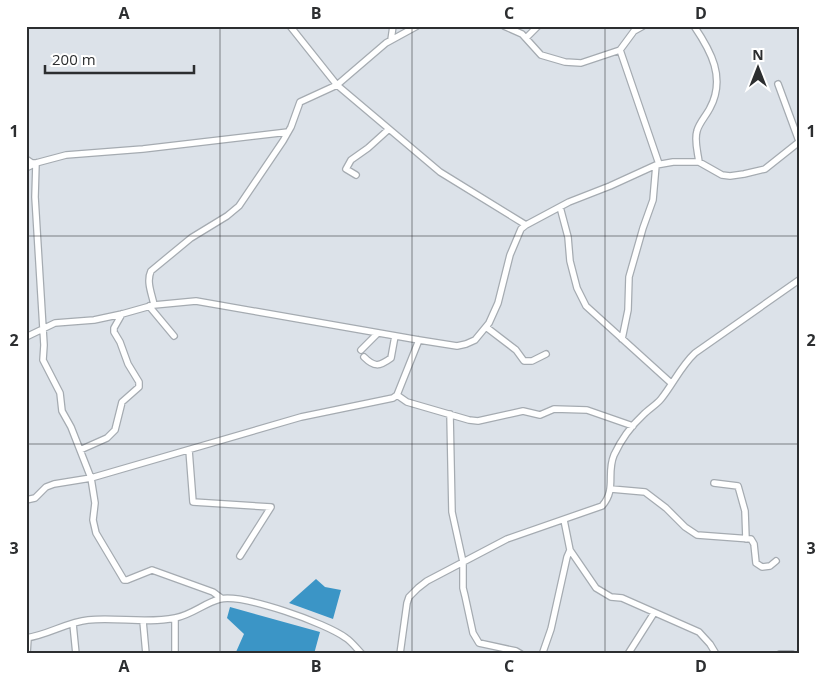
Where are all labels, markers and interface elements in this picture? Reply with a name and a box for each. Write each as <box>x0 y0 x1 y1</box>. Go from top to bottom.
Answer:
text: A <box>118 2 130 24</box>
text: B <box>311 2 321 24</box>
text: C <box>504 2 514 24</box>
text: D <box>695 2 707 24</box>
scale bar <box>45 42 194 74</box>
north arrow <box>732 42 782 92</box>
text: N <box>752 45 764 64</box>
text: 200 m <box>52 49 96 69</box>
text: 1 <box>9 120 19 142</box>
text: 1 <box>806 120 816 142</box>
text: 2 <box>9 329 19 351</box>
text: 2 <box>806 329 816 351</box>
text: 3 <box>9 537 19 559</box>
text: 3 <box>806 537 816 559</box>
text: A <box>118 655 130 677</box>
text: B <box>311 655 321 677</box>
text: C <box>504 655 514 677</box>
text: D <box>695 655 707 677</box>

